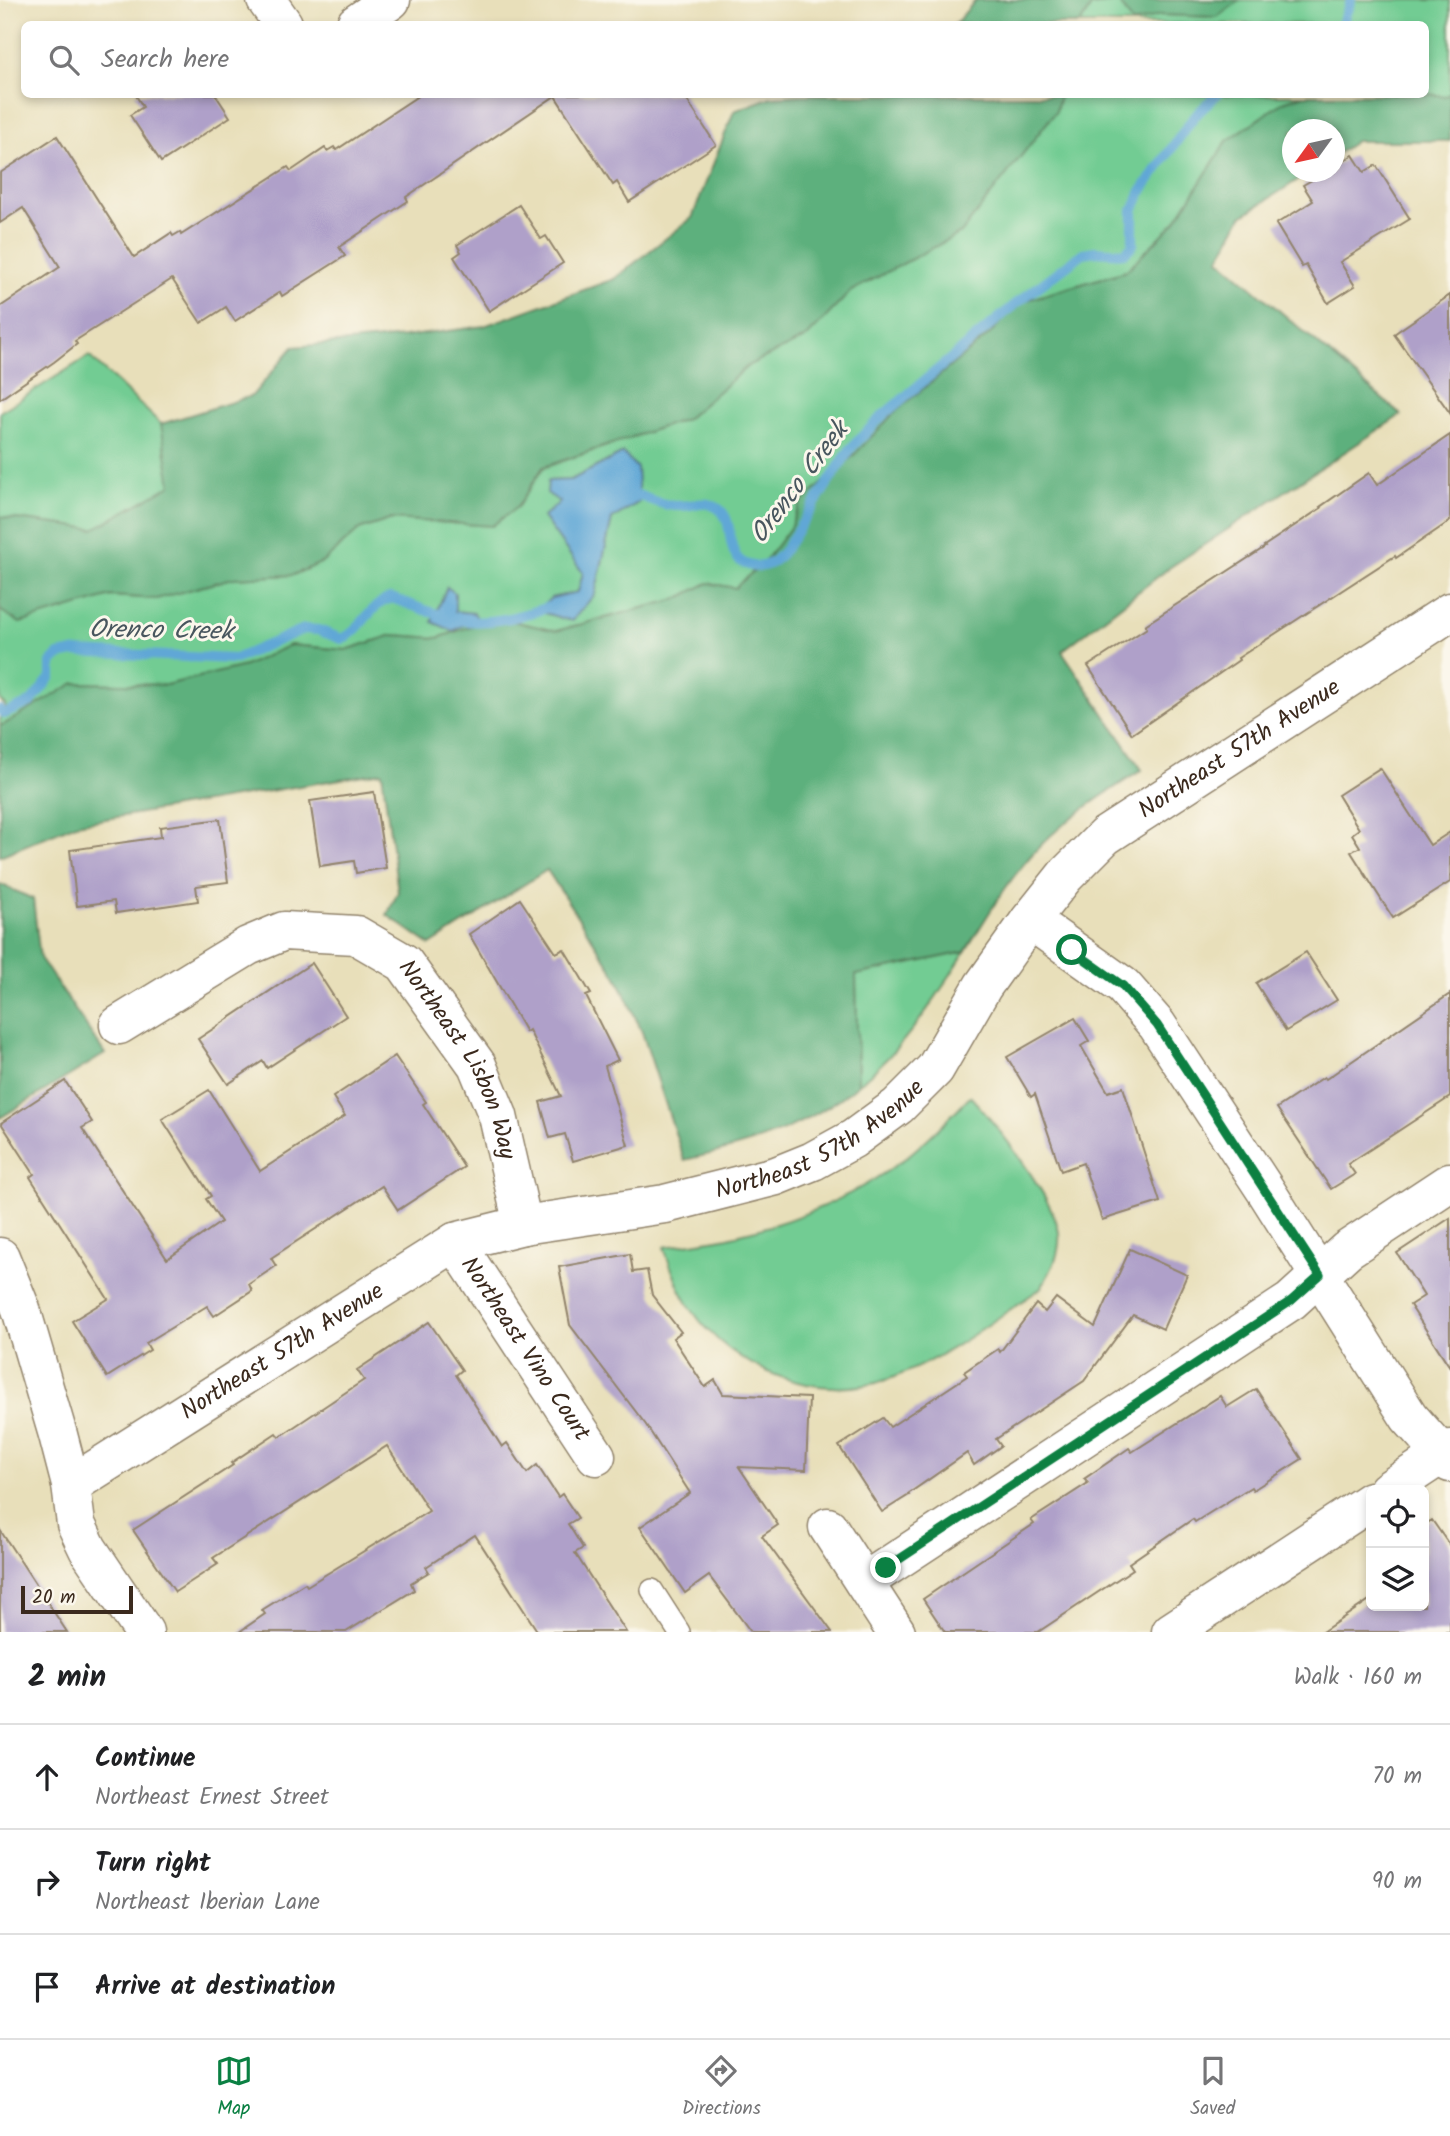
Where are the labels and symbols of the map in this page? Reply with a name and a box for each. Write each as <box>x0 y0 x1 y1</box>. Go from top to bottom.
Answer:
north arrow <box>1282 119 1345 182</box>
water label: Orenco Creek <box>740 410 862 553</box>
water label: Orenco Creek <box>89 609 237 653</box>
street label: Northeast 57th Avenue <box>1130 668 1349 829</box>
route start <box>1056 934 1087 965</box>
street label: Northeast Lisbon Way <box>388 951 527 1164</box>
street label: Northeast 57th Avenue <box>711 1070 934 1210</box>
street label: Northeast Vino Court <box>450 1249 601 1450</box>
street label: Northeast 57th Avenue <box>173 1272 392 1431</box>
route end <box>870 1552 901 1583</box>
scale bar <box>21 1583 133 1615</box>

